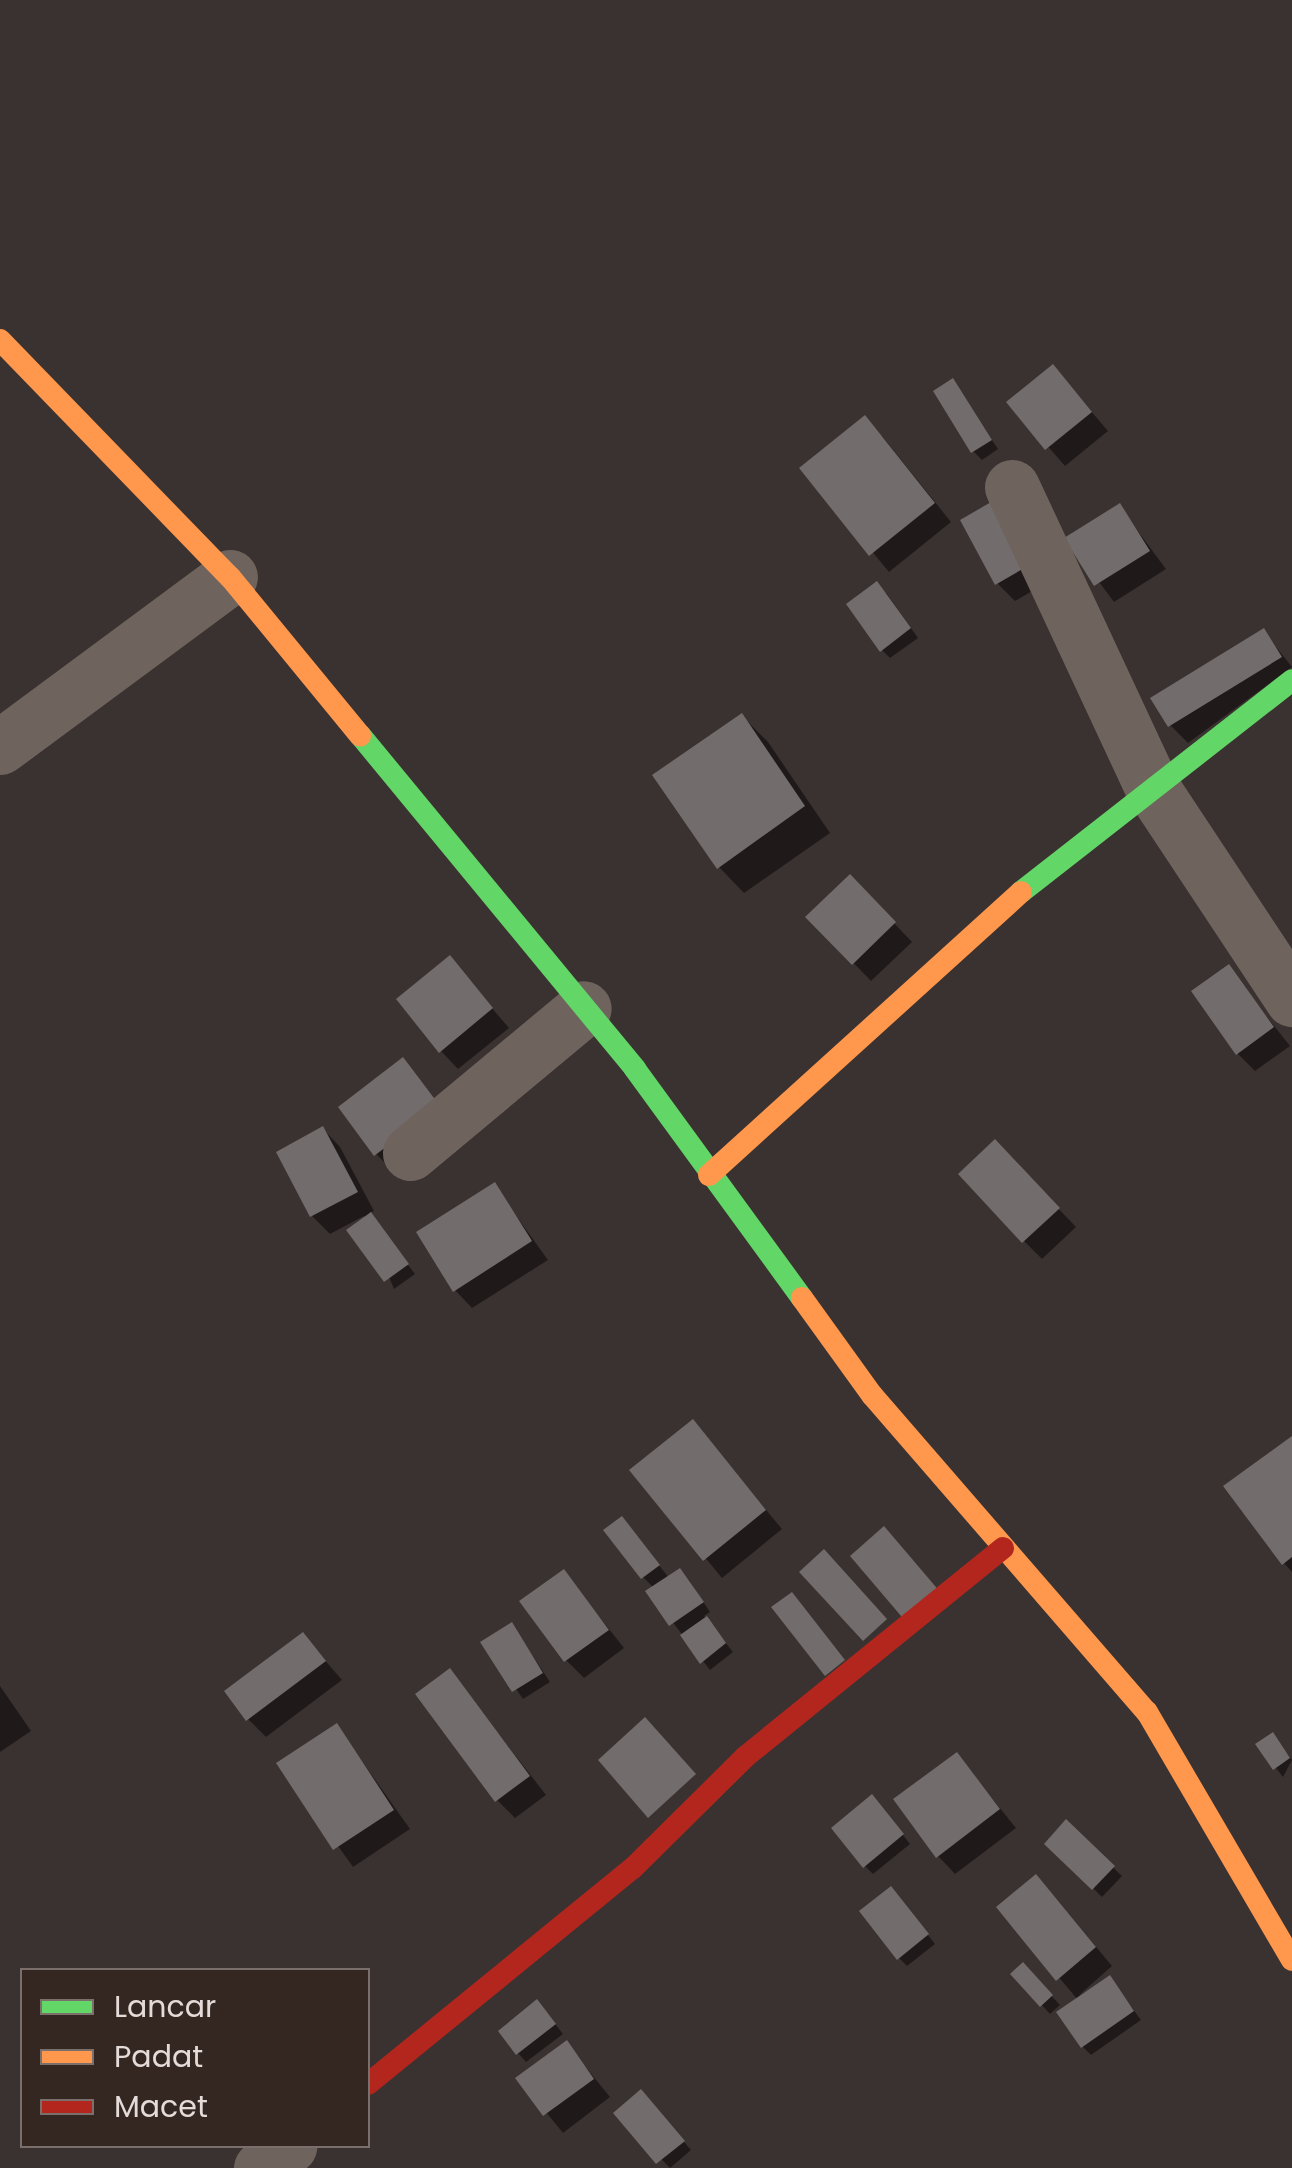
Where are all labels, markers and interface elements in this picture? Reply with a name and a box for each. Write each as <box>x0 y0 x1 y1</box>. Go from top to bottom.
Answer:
legend <box>20 1968 370 2148</box>
text: Lancar <box>114 1985 216 2028</box>
text: Padat <box>114 2035 203 2078</box>
text: Macet <box>114 2085 208 2128</box>

